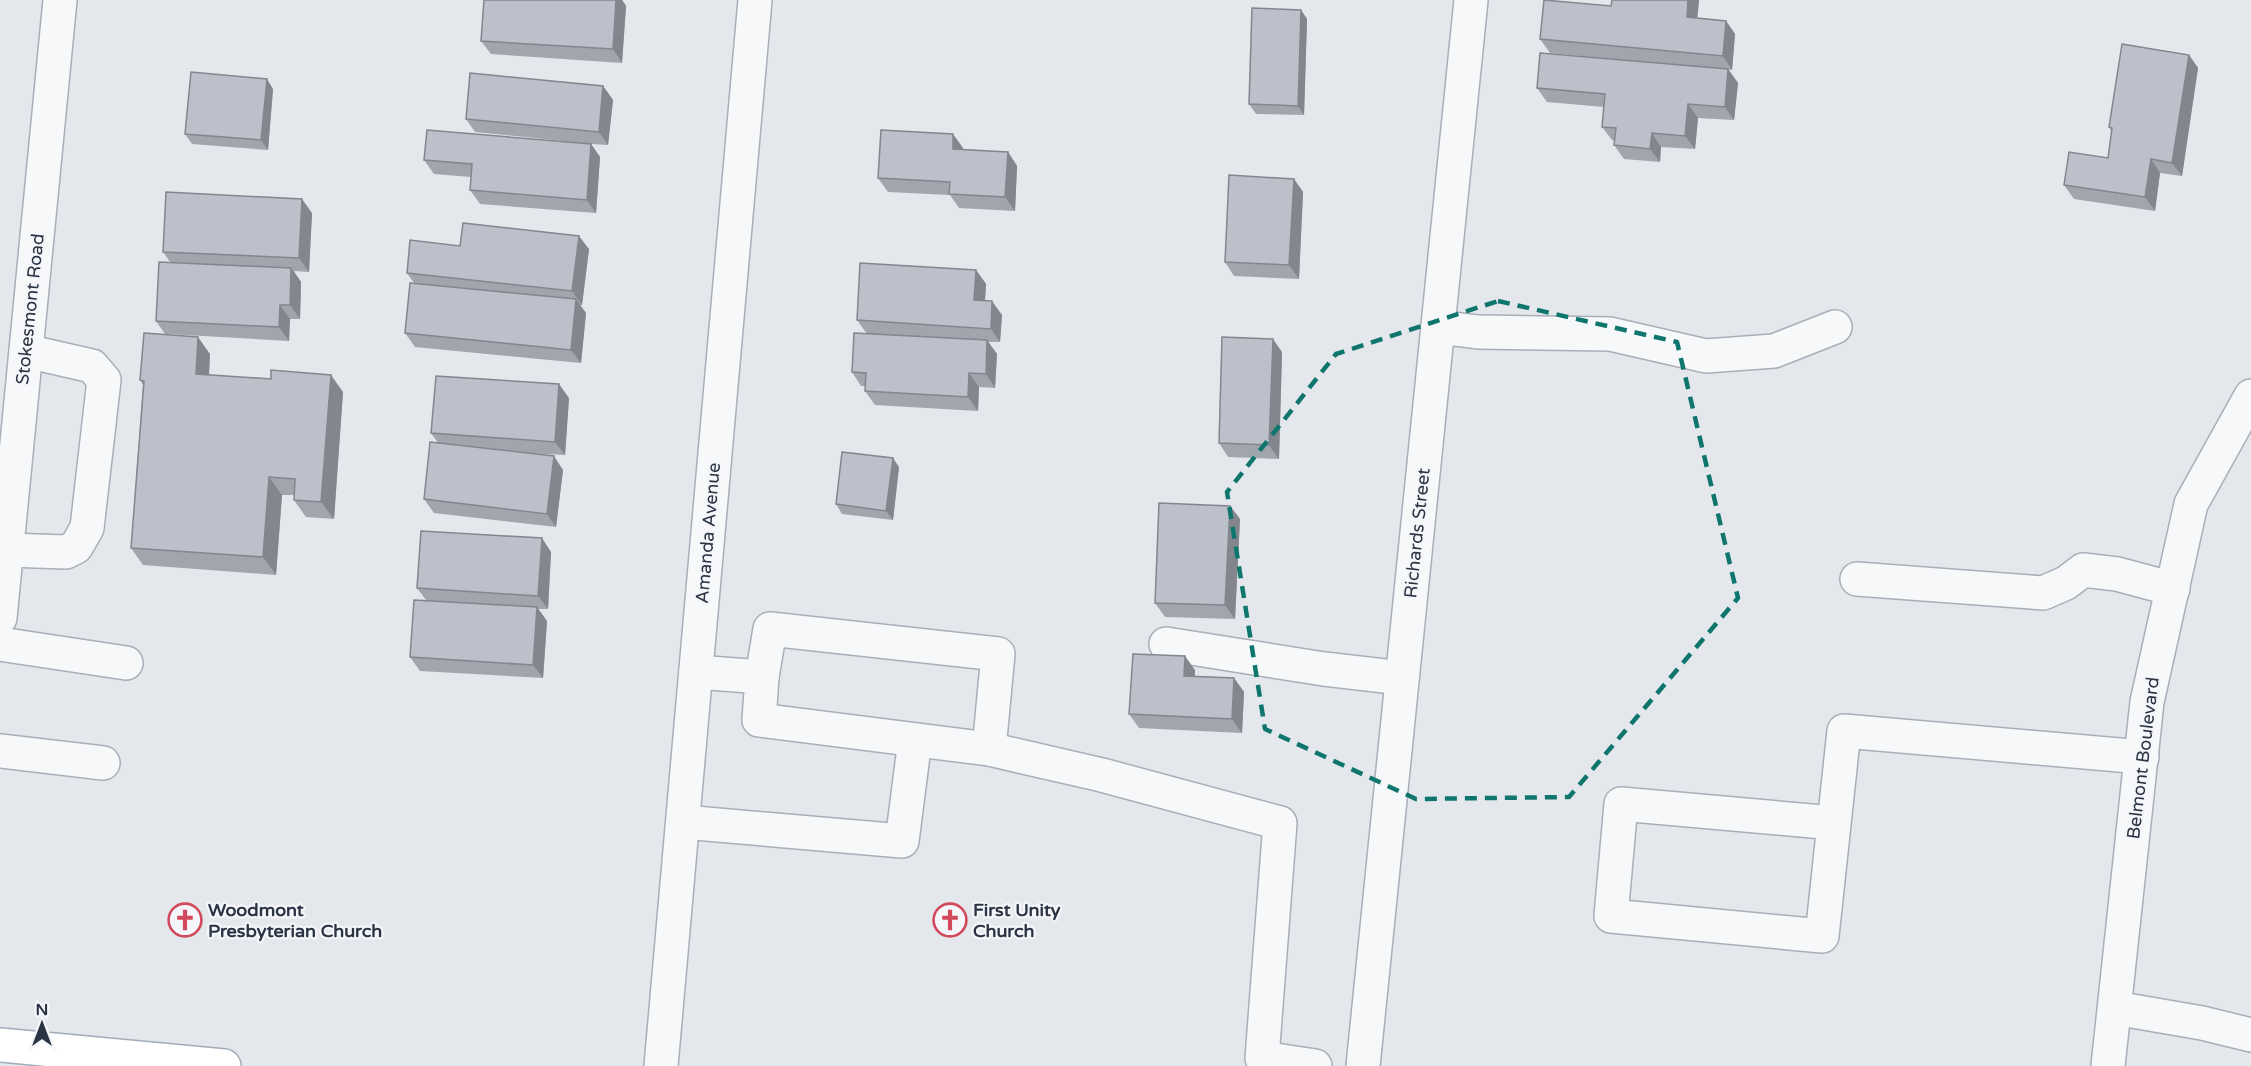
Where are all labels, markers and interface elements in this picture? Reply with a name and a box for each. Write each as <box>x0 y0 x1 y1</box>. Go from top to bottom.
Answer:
street label: Stokesmont Road <box>11 232 49 386</box>
street label: Amanda Avenue <box>691 462 725 604</box>
street label: Richards Street <box>1399 467 1435 599</box>
street label: Belmont Boulevard <box>2122 676 2164 840</box>
place label: Woodmont Presbyterian Church <box>208 899 382 942</box>
place label: First Unity Church <box>973 899 1061 942</box>
church icon: Woodmont Presbyterian Church <box>167 902 203 938</box>
church icon: First Unity Church <box>932 902 968 938</box>
north arrow <box>12 994 72 1054</box>
text: N <box>36 1000 48 1020</box>

